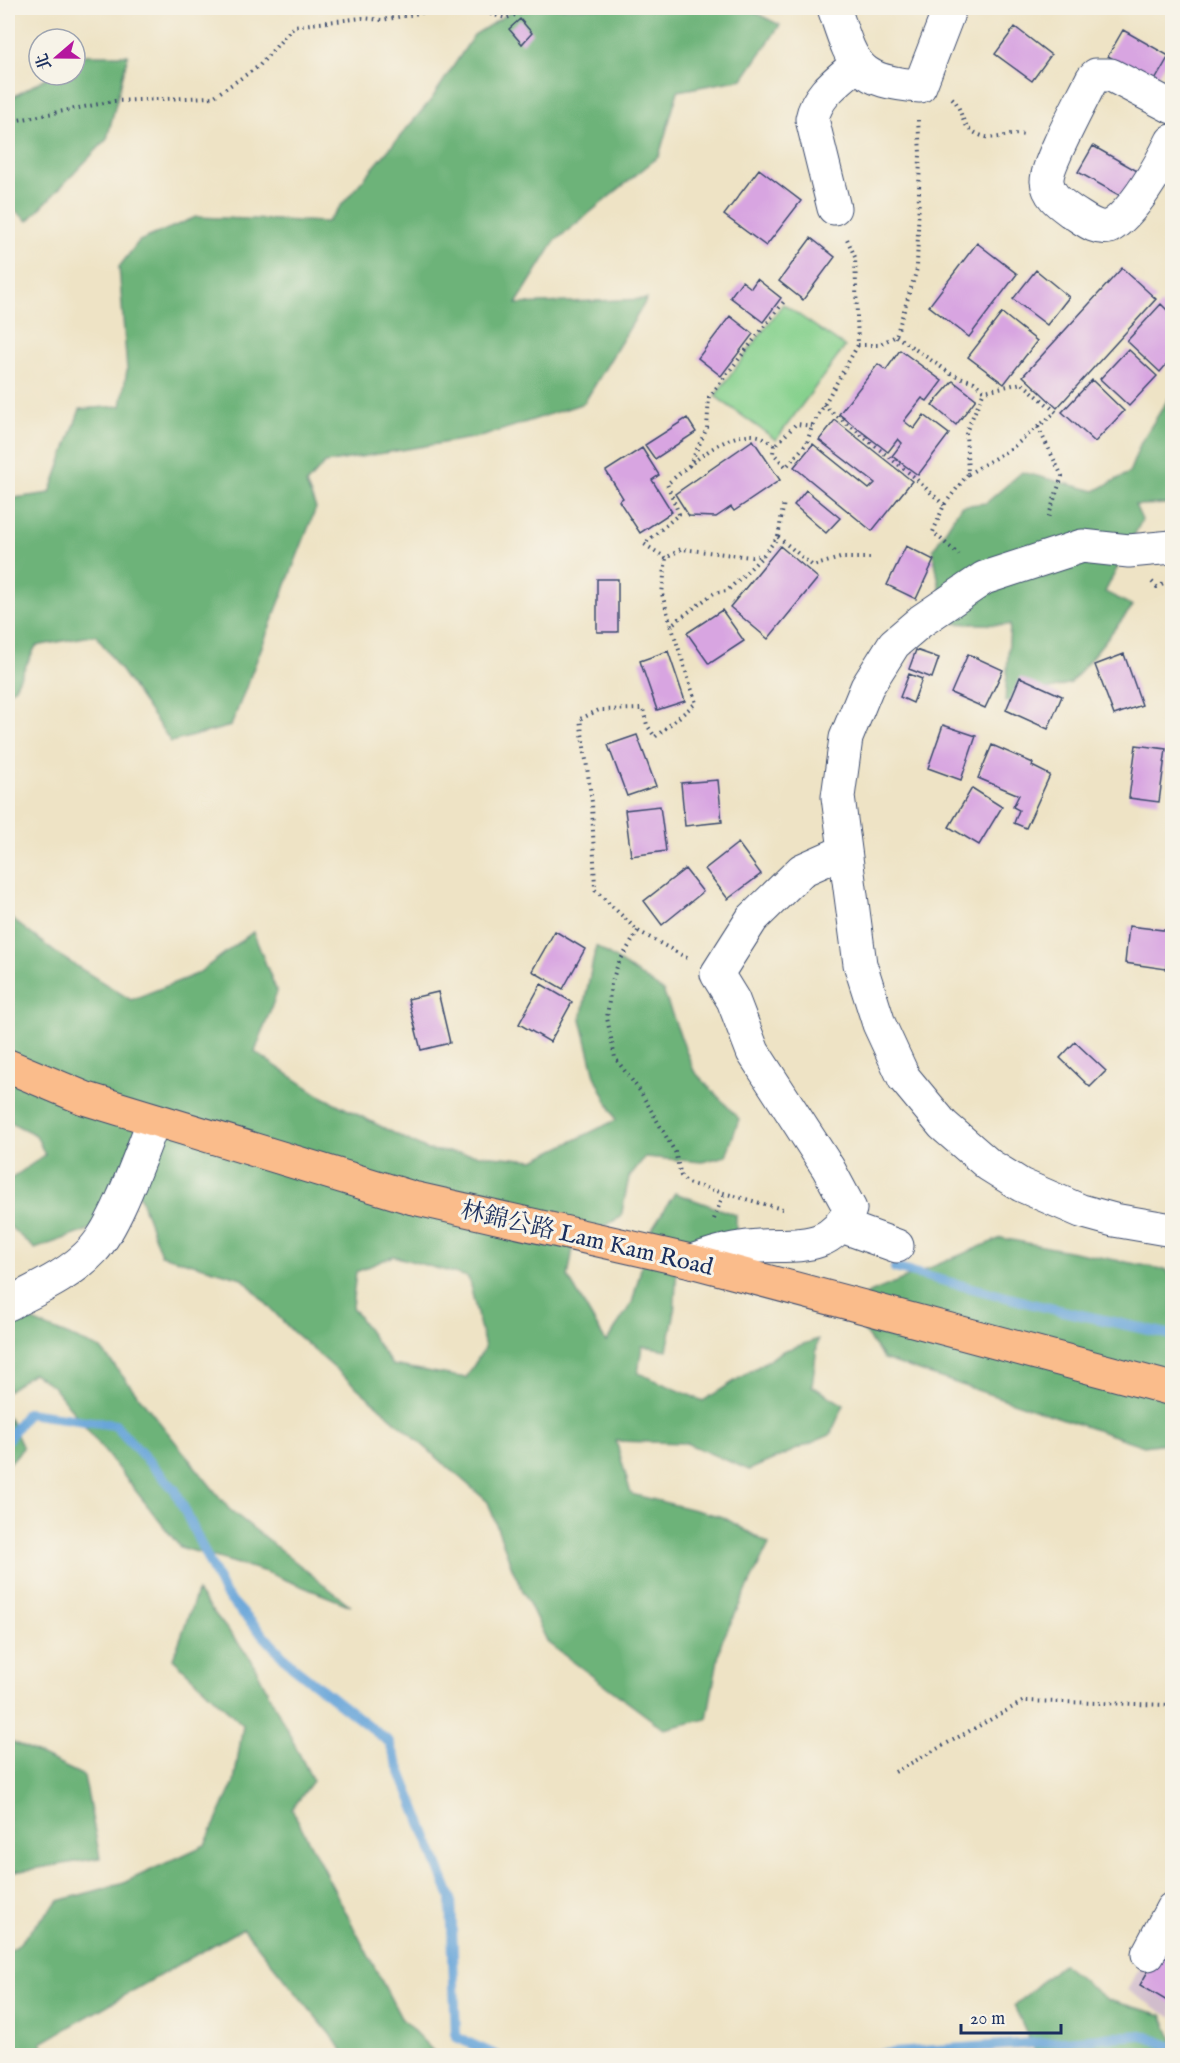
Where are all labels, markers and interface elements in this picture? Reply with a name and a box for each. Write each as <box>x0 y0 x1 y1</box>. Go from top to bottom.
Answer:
north arrow <box>27 27 87 87</box>
text: 北 <box>33 51 57 72</box>
street label: 林錦公路 Lam Kam Road <box>457 1195 716 1284</box>
scale bar <box>961 1997 1062 2035</box>
text: 20 m <box>970 2008 1005 2031</box>

